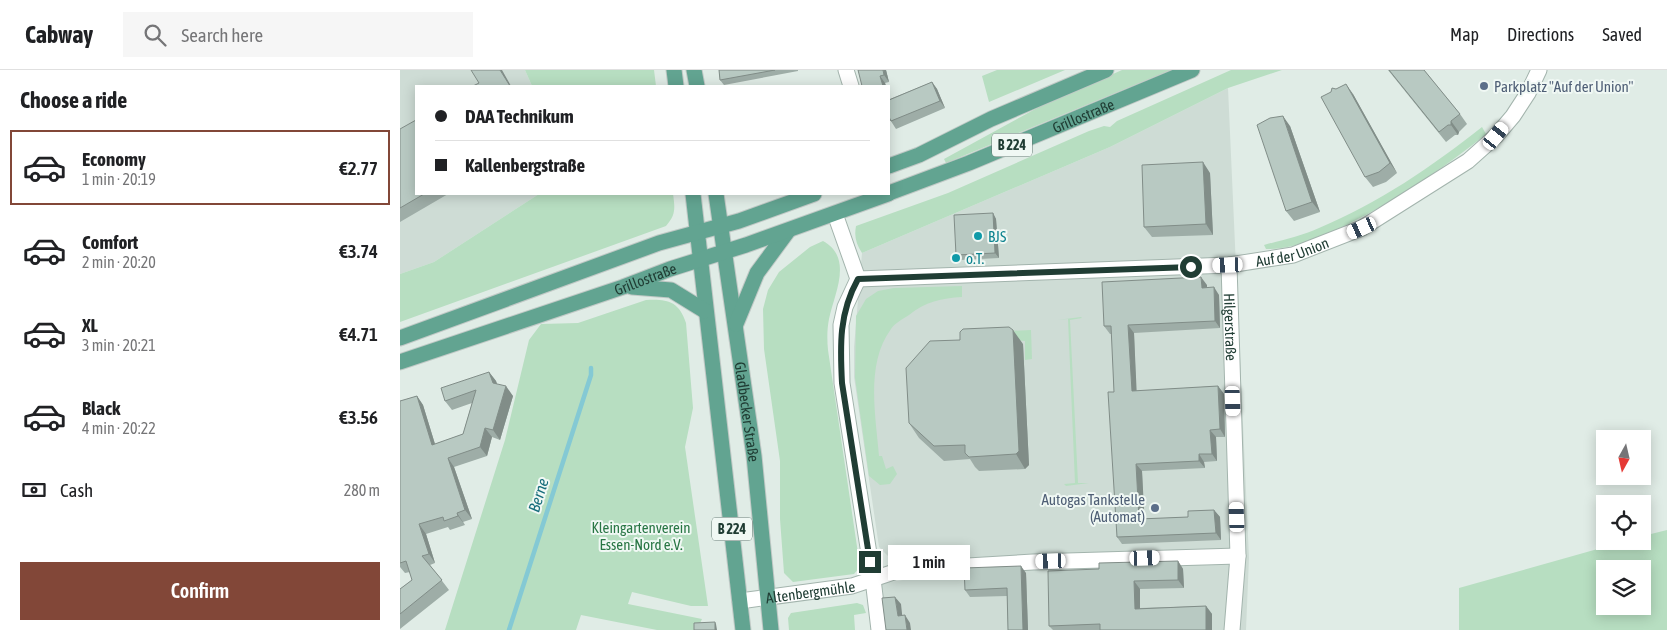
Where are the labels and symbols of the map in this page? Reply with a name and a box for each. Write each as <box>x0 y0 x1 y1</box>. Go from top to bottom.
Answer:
place label: Parkplatz "Auf der Union" <box>1494 78 1634 95</box>
marker: Parkplatz "Auf der Union" <box>1478 80 1490 92</box>
street label: Grillostraße <box>1050 95 1117 136</box>
car <box>1480 120 1511 152</box>
road number: B 224 <box>992 134 1032 156</box>
car <box>1345 215 1378 241</box>
place label: BJS <box>988 228 1006 245</box>
marker: BJS <box>972 230 984 242</box>
street label: Auf der Union <box>1255 233 1331 269</box>
place label: o.T. <box>966 250 985 267</box>
marker: o.T. <box>950 252 962 264</box>
route start <box>1180 256 1202 278</box>
car <box>1212 257 1243 273</box>
street label: Grillostraße <box>612 259 679 298</box>
street label: Hilgerstraße <box>1221 293 1240 361</box>
street label: Gladbecker Straße <box>732 361 763 463</box>
car <box>1224 386 1241 416</box>
north arrow <box>1596 430 1651 485</box>
water label: Berne <box>524 476 552 514</box>
place label: Autogas Tankstelle (Automat) <box>1041 491 1145 525</box>
marker: Autogas Tankstelle (Automat) <box>1149 502 1161 514</box>
car <box>1228 502 1245 532</box>
road number: B 224 <box>712 518 752 540</box>
park label: Kleingartenverein Essen-Nord e.V. <box>591 519 691 553</box>
callout: 1 min <box>888 544 970 580</box>
car <box>1129 550 1160 566</box>
route end <box>859 551 881 573</box>
car <box>1035 553 1066 569</box>
street label: Altenbergmühle <box>765 577 856 606</box>

